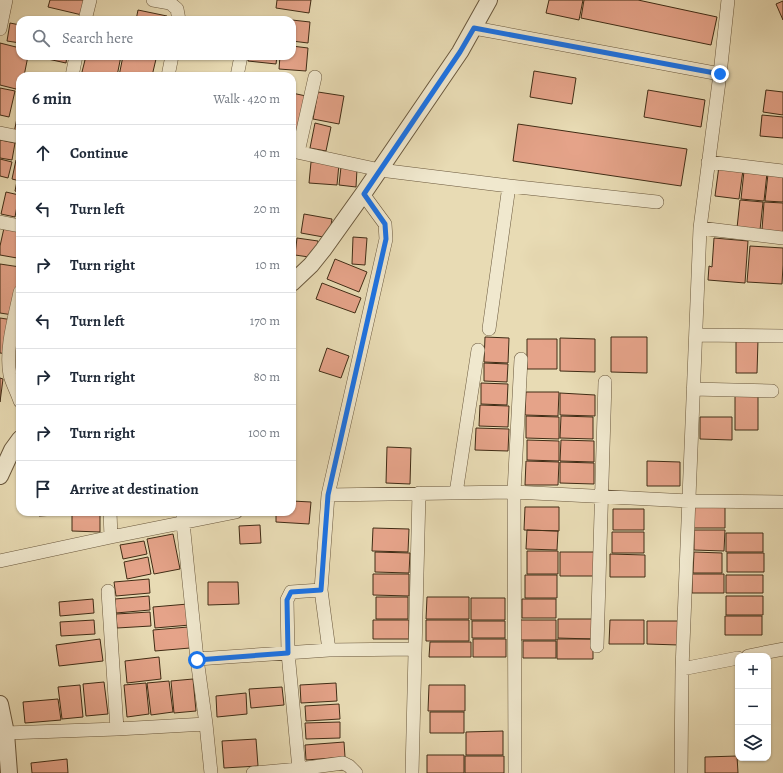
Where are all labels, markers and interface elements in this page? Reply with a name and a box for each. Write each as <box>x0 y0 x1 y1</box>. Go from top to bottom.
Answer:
search box <box>16 16 296 60</box>
icon: search <box>30 27 52 49</box>
text: Search here <box>62 28 133 48</box>
route end <box>711 65 729 83</box>
text: 6 min <box>32 87 72 110</box>
text: Walk · 420 m <box>213 90 280 107</box>
icon: ahead <box>32 142 54 164</box>
text: Continue <box>70 143 128 163</box>
text: 40 m <box>254 144 280 161</box>
icon: left <box>32 198 54 220</box>
text: Turn left <box>70 199 125 219</box>
text: 20 m <box>254 200 280 217</box>
icon: right <box>32 254 54 276</box>
text: Turn right <box>70 255 135 275</box>
text: 10 m <box>255 256 280 273</box>
icon: left <box>32 310 54 332</box>
text: Turn left <box>70 311 125 331</box>
text: 170 m <box>250 312 280 329</box>
icon: right <box>32 366 54 388</box>
text: Turn right <box>70 367 135 387</box>
text: 80 m <box>253 368 280 385</box>
icon: right <box>32 422 54 444</box>
text: Turn right <box>70 423 135 443</box>
text: 100 m <box>248 424 280 441</box>
icon: arrive <box>32 478 54 500</box>
text: Arrive at destination <box>70 479 199 499</box>
route start <box>188 651 206 669</box>
map controls <box>735 653 771 761</box>
button: + <box>735 653 771 689</box>
button: − <box>735 689 771 725</box>
button: layers <box>735 725 771 761</box>

